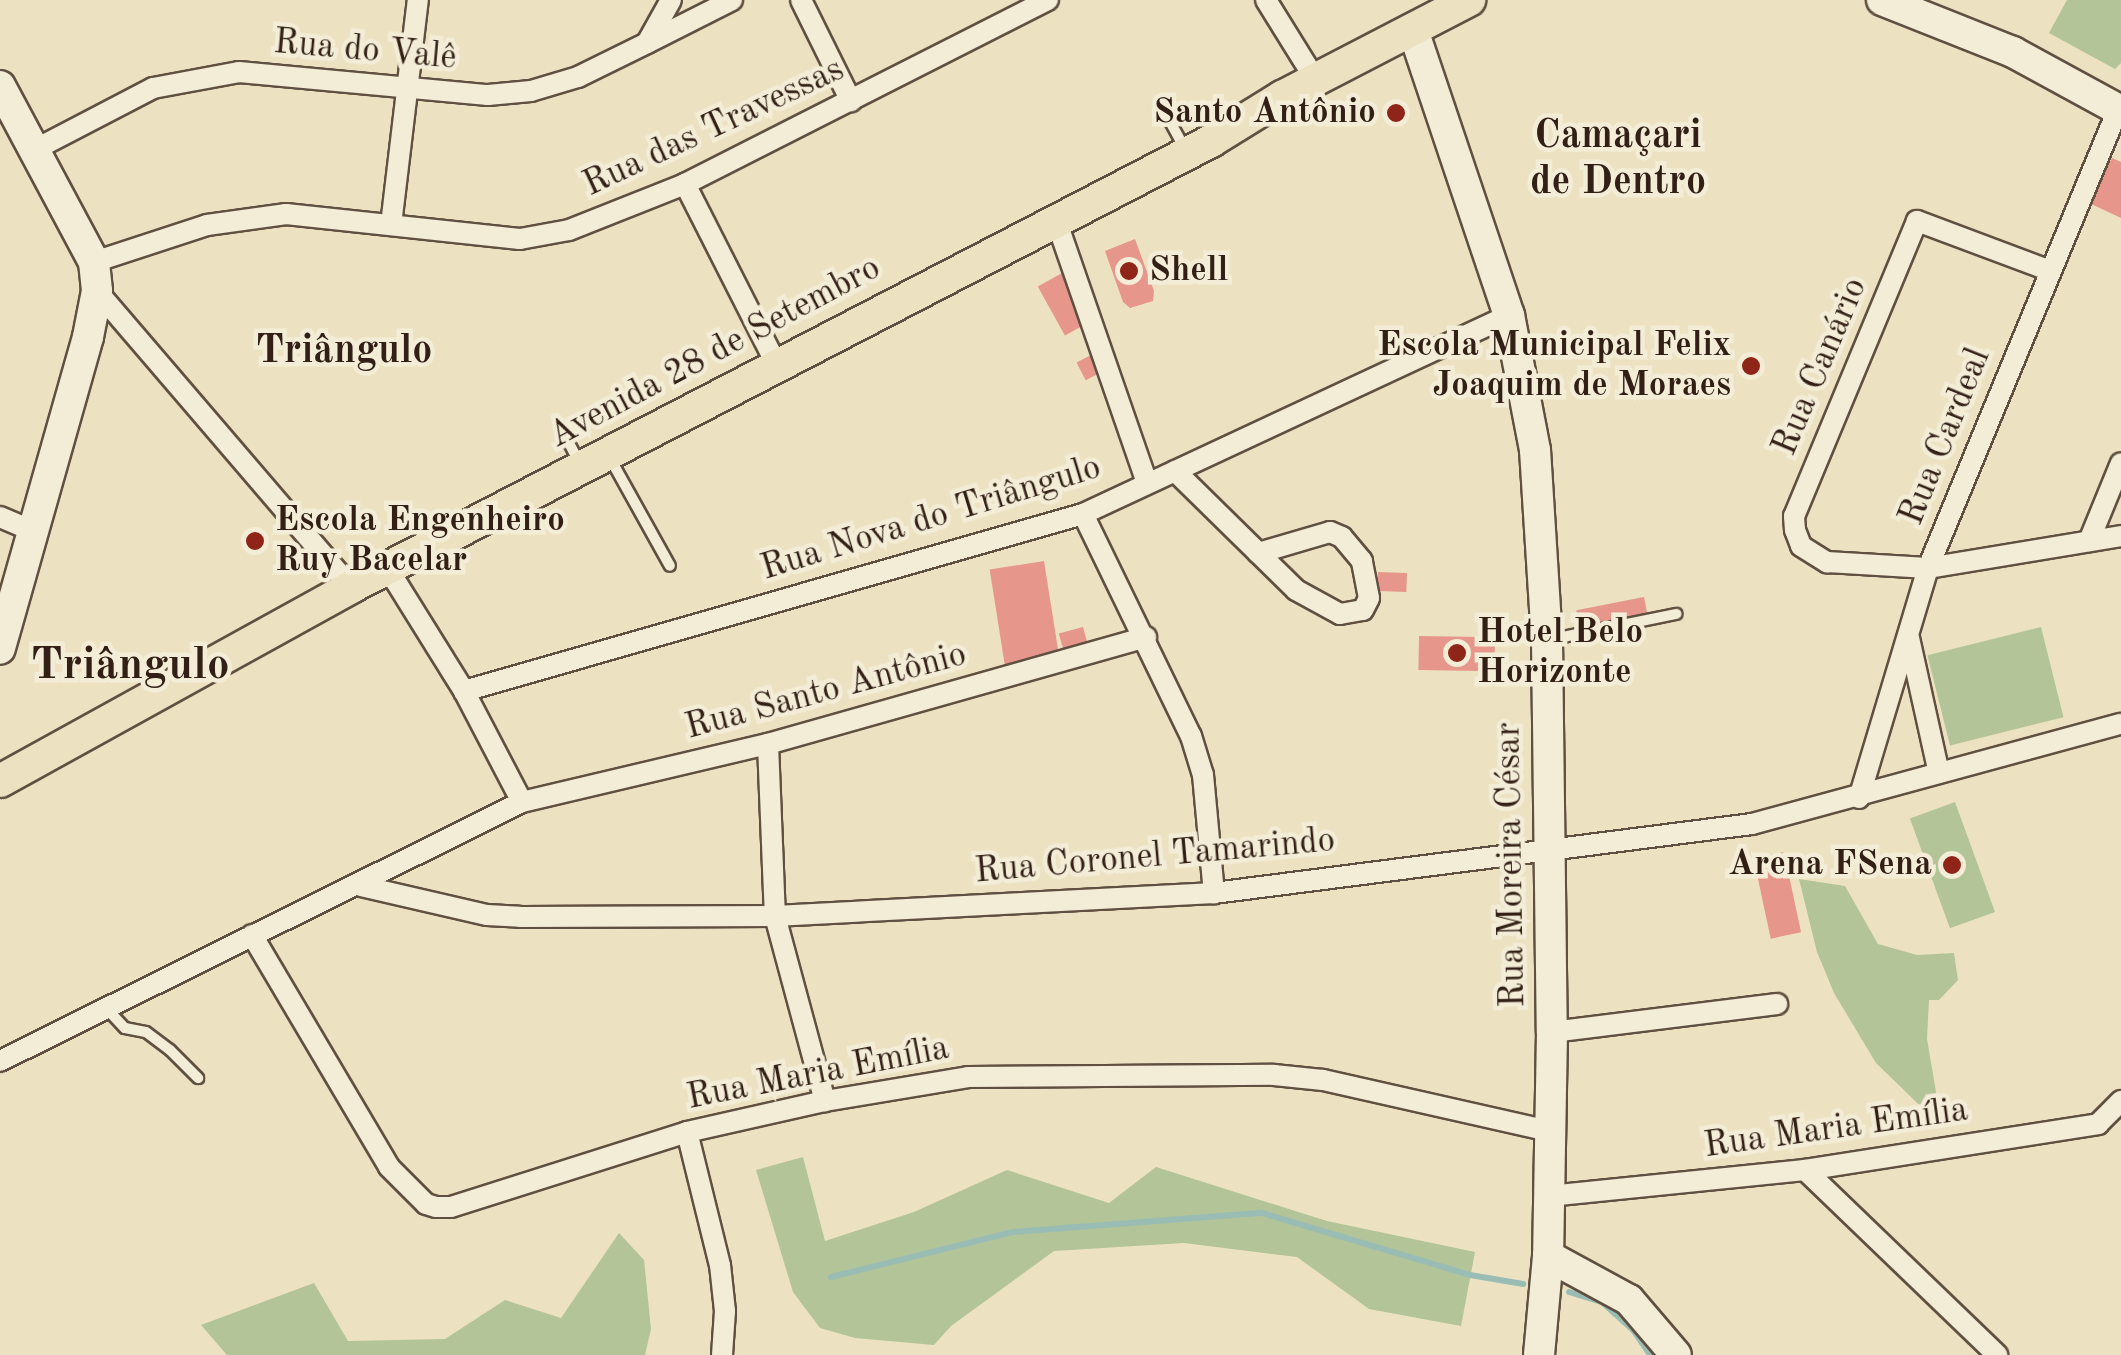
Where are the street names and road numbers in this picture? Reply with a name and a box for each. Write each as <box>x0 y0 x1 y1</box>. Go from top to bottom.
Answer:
street label: Rua do Valê <box>272 22 458 80</box>
street label: Rua das Travessas <box>577 49 851 207</box>
street label: Avenida 28 de Setembro <box>542 248 888 458</box>
street label: Rua Canário <box>1765 272 1877 462</box>
street label: Rua Cardeal <box>1891 342 2001 532</box>
street label: Rua Nova do Triângulo <box>756 447 1106 591</box>
street label: Rua Santo Antônio <box>681 634 971 750</box>
street label: Rua Moreira César <box>1489 722 1535 1008</box>
street label: Rua Coronel Tamarindo <box>973 820 1337 894</box>
street label: Rua Maria Emília <box>683 1028 953 1120</box>
street label: Rua Maria Emília <box>1701 1090 1971 1168</box>

